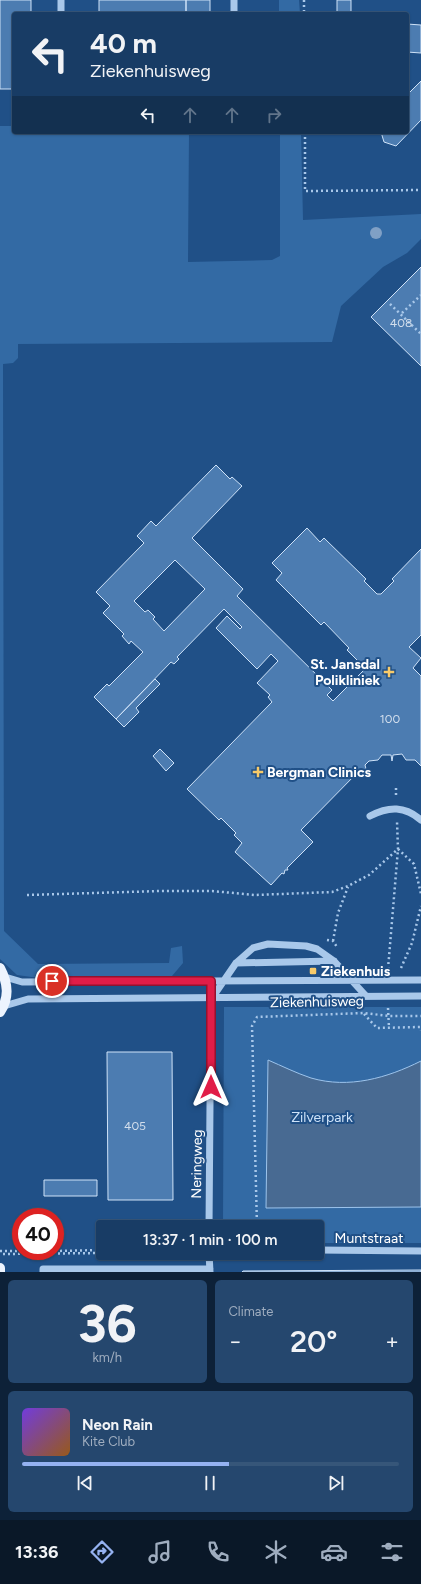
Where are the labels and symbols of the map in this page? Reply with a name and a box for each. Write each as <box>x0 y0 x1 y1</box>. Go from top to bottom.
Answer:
house number: 408 <box>390 316 412 330</box>
place label: St. Jansdal Polikliniek <box>310 656 380 689</box>
marker: St. Jansdal Polikliniek <box>383 666 395 678</box>
house number: 100 <box>380 712 400 726</box>
place label: Bergman Clinics <box>267 764 372 781</box>
marker: Bergman Clinics <box>252 766 264 778</box>
place label: Ziekenhuis <box>321 963 391 980</box>
pin <box>35 964 69 998</box>
marker: Ziekenhuis <box>308 966 318 976</box>
street label: Ziekenhuisweg <box>270 993 364 1011</box>
position arrow <box>190 1066 232 1108</box>
park label: Zilverpark <box>291 1109 353 1126</box>
house number: 405 <box>124 1119 146 1133</box>
street label: Neringweg <box>188 1129 206 1199</box>
speed limit sign: 40 <box>12 1208 64 1260</box>
street label: Muntstraat <box>335 1230 403 1247</box>

